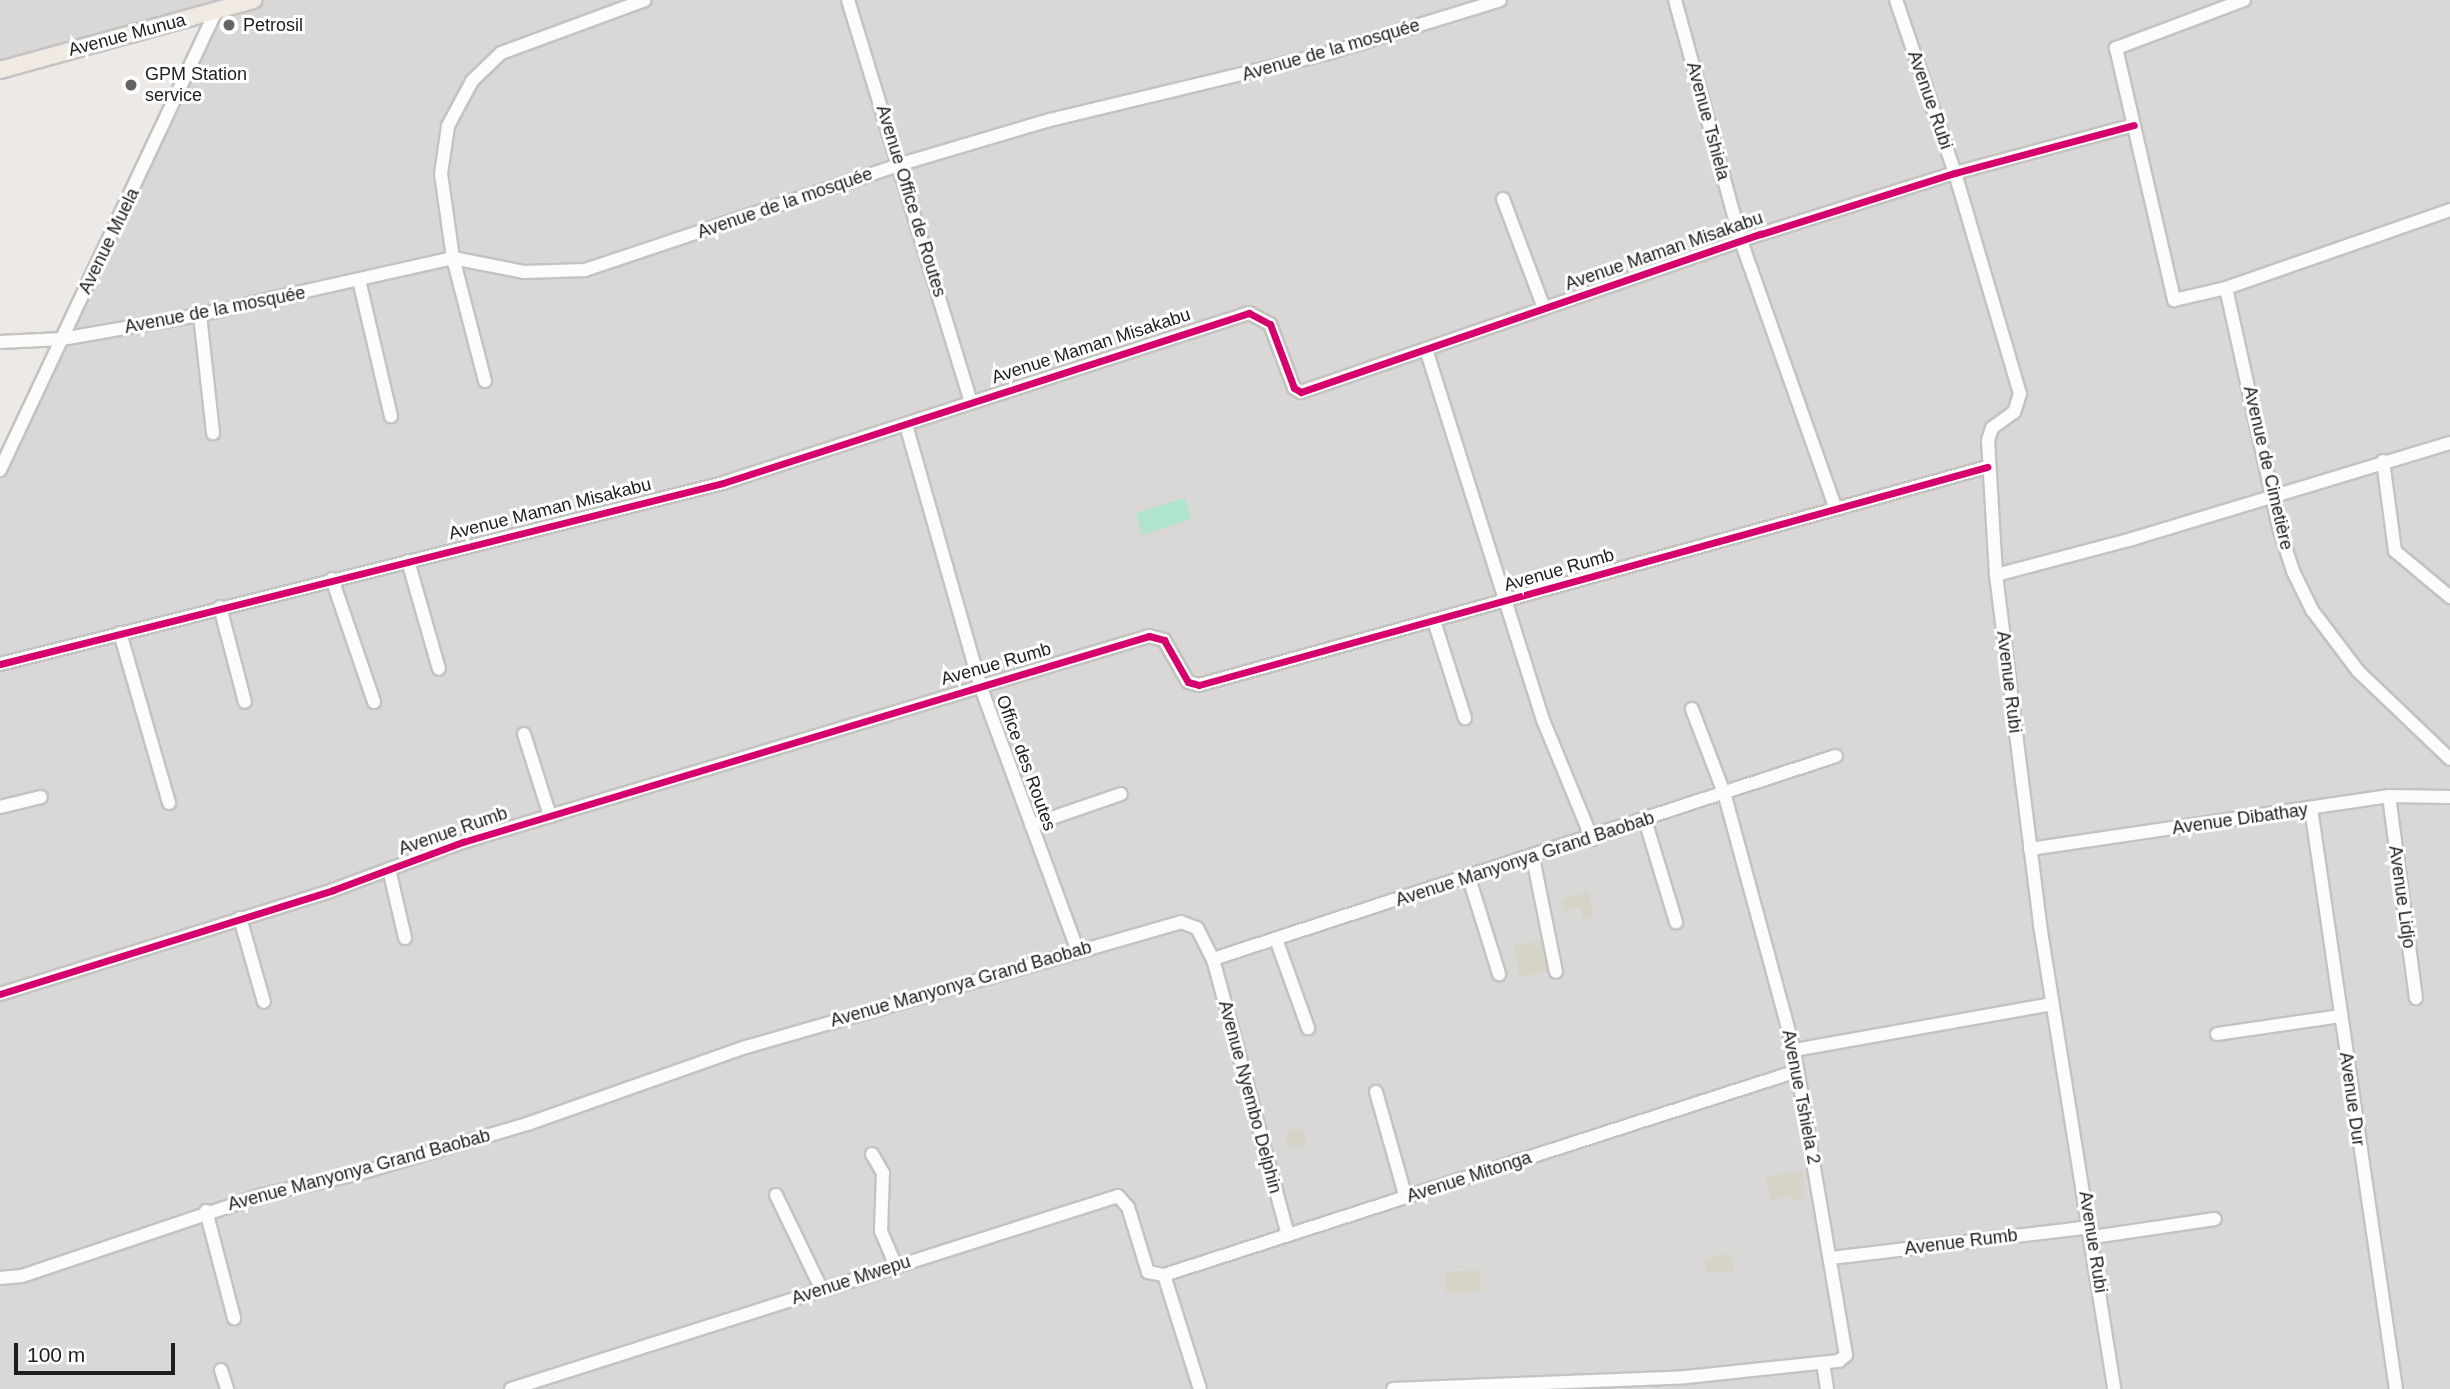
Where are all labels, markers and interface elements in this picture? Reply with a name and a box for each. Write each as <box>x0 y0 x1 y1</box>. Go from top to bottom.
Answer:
street label: Avenue Munua <box>66 9 188 61</box>
place label: Petrosil <box>243 14 303 36</box>
street label: Avenue de la mosquée <box>1240 14 1422 86</box>
marker: Petrosil <box>221 17 237 33</box>
street label: Avenue Rubi <box>1903 48 1957 152</box>
street label: Avenue Tshiela <box>1682 59 1734 183</box>
place label: GPM Station service <box>145 64 247 106</box>
marker: GPM Station service <box>123 77 139 93</box>
street label: Avenue Office de Routes <box>872 102 950 300</box>
street label: Avenue de la mosquée <box>695 163 875 243</box>
street label: Avenue Muela <box>74 185 144 297</box>
street label: Avenue Maman Misakabu <box>1562 207 1766 295</box>
street label: Avenue de la mosquée <box>123 282 307 338</box>
street label: Avenue Maman Misakabu <box>989 304 1193 388</box>
street label: Avenue de Cimetière <box>2239 384 2297 552</box>
street label: Avenue Maman Misakabu <box>447 473 653 545</box>
street label: Avenue Rumb <box>1501 544 1617 596</box>
street label: Avenue Rubi <box>1992 630 2026 734</box>
street label: Avenue Rumb <box>938 638 1054 690</box>
street label: Office des Routes <box>991 692 1061 834</box>
street label: Avenue Dibathay <box>2171 799 2309 839</box>
street label: Avenue Rumb <box>396 802 510 860</box>
street label: Avenue Manyonya Grand Baobab <box>1393 807 1657 911</box>
street label: Avenue Lidjo <box>2384 844 2420 950</box>
street label: Avenue Manyonya Grand Baobab <box>828 936 1094 1032</box>
street label: Avenue Nyembo Delphin <box>1214 998 1286 1196</box>
street label: Avenue Tshiela 2 <box>1777 1028 1825 1166</box>
street label: Avenue Dur <box>2335 1051 2369 1147</box>
street label: Avenue Manyonya Grand Baobab <box>225 1125 493 1215</box>
street label: Avenue Mitonga <box>1404 1147 1534 1207</box>
street label: Avenue Rubi <box>2074 1190 2112 1294</box>
street label: Avenue Rumb <box>1903 1224 2019 1260</box>
street label: Avenue Mwepu <box>789 1251 913 1309</box>
scale bar <box>18 1330 178 1374</box>
text: 100 m <box>27 1343 85 1366</box>

